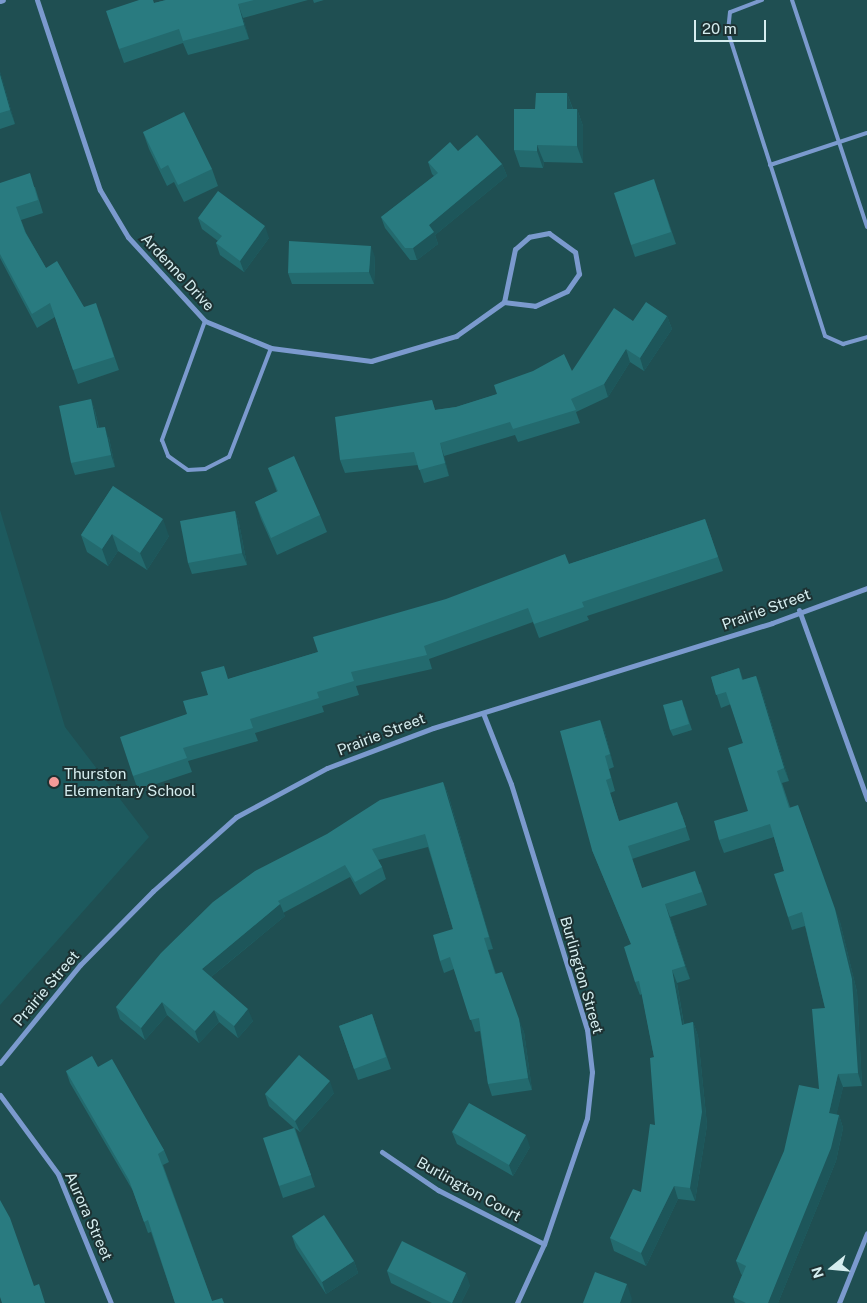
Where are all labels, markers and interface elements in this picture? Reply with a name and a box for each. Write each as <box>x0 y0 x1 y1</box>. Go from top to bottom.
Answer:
scale bar <box>697 10 770 42</box>
text: 20 m <box>702 20 737 37</box>
street label: Ardenne Drive <box>138 230 218 314</box>
street label: Prairie Street <box>719 585 813 633</box>
street label: Prairie Street <box>334 709 428 759</box>
place label: Thurston Elementary School <box>64 764 196 799</box>
marker: Thurston Elementary School <box>48 776 60 788</box>
street label: Burlington Street <box>557 914 607 1036</box>
street label: Prairie Street <box>9 947 83 1029</box>
street label: Burlington Court <box>414 1153 524 1225</box>
street label: Aurora Street <box>61 1169 117 1263</box>
north arrow <box>807 1243 857 1293</box>
text: N <box>808 1265 827 1280</box>

